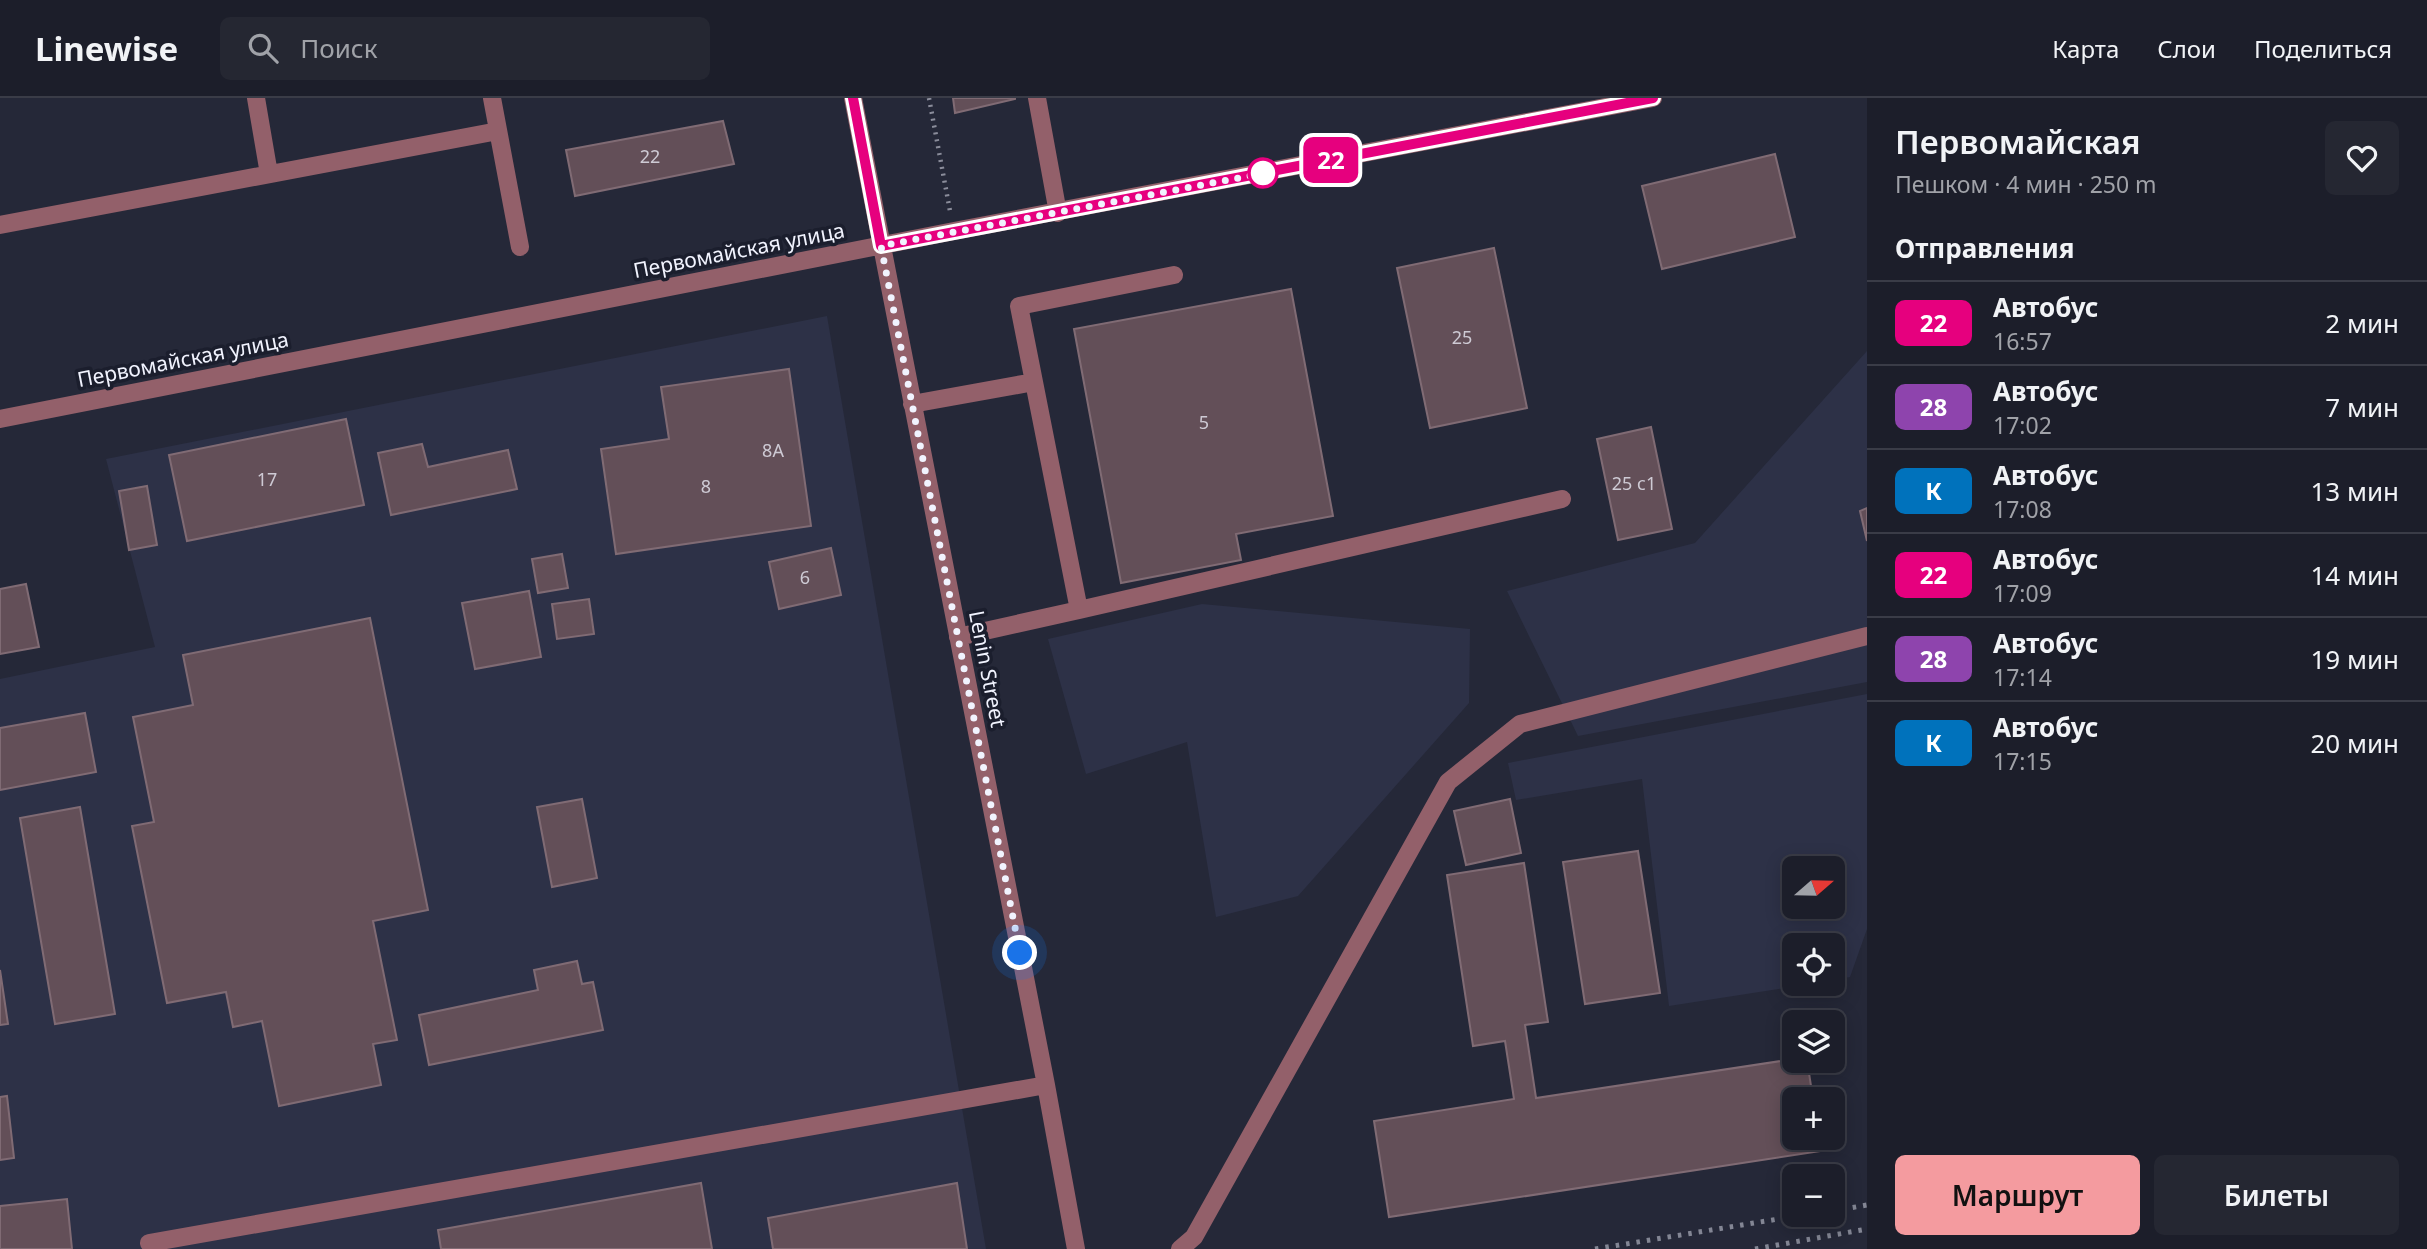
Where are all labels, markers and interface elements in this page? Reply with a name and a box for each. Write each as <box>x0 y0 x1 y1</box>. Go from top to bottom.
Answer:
search box <box>220 17 710 80</box>
text: Linewise <box>35 26 178 71</box>
icon: search <box>244 29 282 67</box>
text: Поиск <box>300 30 377 66</box>
text: Карта <box>2052 32 2119 65</box>
text: Слои <box>2157 32 2216 65</box>
text: Поделиться <box>2254 32 2392 65</box>
text: Первомайская <box>1895 119 2141 164</box>
button: heart <box>2325 121 2399 195</box>
line badge: 22 <box>1300 137 1362 183</box>
text: 22 <box>1317 143 1345 176</box>
house number: 22 <box>640 144 660 168</box>
unlabelled marker <box>1248 158 1278 188</box>
text: Пешком · 4 мин · 250 m <box>1895 168 2157 200</box>
street label: Первомайская улица <box>631 216 847 284</box>
text: Отправления <box>1895 230 2074 266</box>
text: Автобус <box>1993 289 2098 325</box>
text: 2 мин <box>2325 305 2399 341</box>
text: 22 <box>1920 306 1947 339</box>
street label: Первомайская улица <box>75 325 291 393</box>
house number: 25 <box>1452 325 1472 349</box>
text: 16:57 <box>1993 325 2052 357</box>
text: Автобус <box>1993 373 2098 409</box>
text: 7 мин <box>2325 389 2399 425</box>
text: 28 <box>1920 390 1947 423</box>
text: 17:02 <box>1993 409 2052 441</box>
house number: 5 <box>1199 410 1209 434</box>
house number: 8А <box>762 438 784 462</box>
text: Автобус <box>1993 457 2098 493</box>
house number: 17 <box>257 467 277 491</box>
house number: 25 с1 <box>1612 471 1656 495</box>
text: 13 мин <box>2310 473 2399 509</box>
house number: 8 <box>701 474 711 498</box>
text: К <box>1925 474 1942 507</box>
text: 17:08 <box>1993 493 2052 525</box>
text: Автобус <box>1993 541 2098 577</box>
text: 14 мин <box>2310 557 2399 593</box>
text: 22 <box>1920 558 1947 591</box>
house number: 6 <box>800 565 810 589</box>
text: 17:09 <box>1993 577 2052 609</box>
street label: Lenin Street <box>963 608 1013 730</box>
text: Автобус <box>1993 625 2098 661</box>
text: 19 мин <box>2310 641 2399 677</box>
text: 28 <box>1920 642 1947 675</box>
text: 17:14 <box>1993 661 2052 693</box>
text: Автобус <box>1993 709 2098 745</box>
text: 20 мин <box>2310 725 2399 761</box>
text: К <box>1925 726 1942 759</box>
text: 17:15 <box>1993 745 2052 777</box>
north arrow <box>1782 856 1844 919</box>
map controls <box>1782 856 1845 1227</box>
button: locate <box>1782 933 1845 996</box>
your location <box>1002 935 1037 970</box>
button: layers <box>1782 1010 1845 1073</box>
button: + <box>1782 1087 1845 1150</box>
button: Маршрут <box>1895 1155 2140 1235</box>
button: Билеты <box>2154 1155 2399 1235</box>
button: − <box>1782 1164 1845 1227</box>

